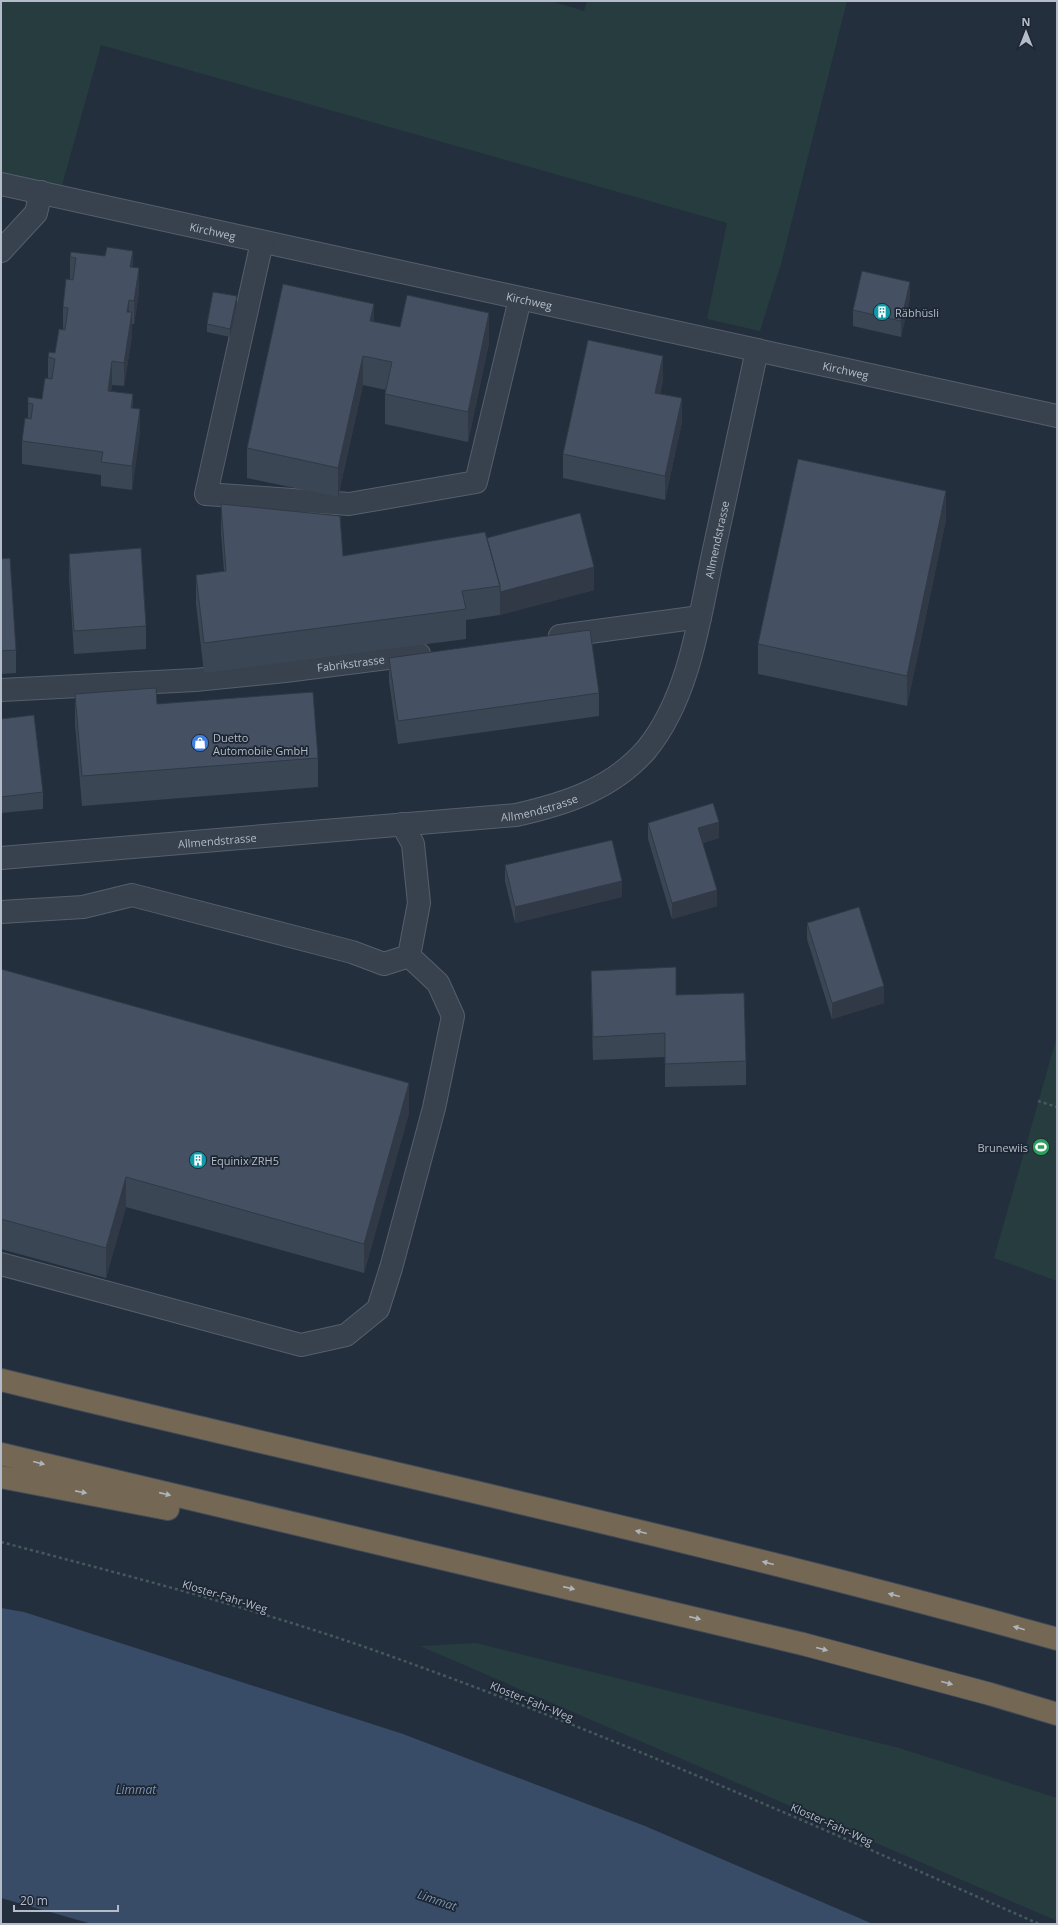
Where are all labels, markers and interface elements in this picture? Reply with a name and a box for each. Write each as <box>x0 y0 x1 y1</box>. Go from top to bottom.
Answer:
north arrow <box>1006 12 1046 52</box>
text: N <box>1022 14 1030 29</box>
street label: Kirchweg <box>188 218 237 243</box>
street label: Kirchweg <box>505 288 554 312</box>
building icon: Räbhüsli <box>872 302 892 322</box>
place label: Räbhüsli <box>895 305 939 320</box>
street label: Kirchweg <box>821 357 870 382</box>
street label: Allmendstrasse <box>701 499 732 579</box>
street label: Fabrikstrasse <box>316 651 385 674</box>
place label: Duetto Automobile GmbH <box>213 730 308 758</box>
shop icon: Duetto Automobile GmbH <box>190 733 210 753</box>
street label: Allmendstrasse <box>500 790 580 824</box>
street label: Allmendstrasse <box>177 829 257 851</box>
sports icon: Brunewiis <box>1031 1137 1051 1157</box>
place label: Brunewiis <box>977 1140 1028 1155</box>
building icon: Equinix ZRH5 <box>188 1150 208 1170</box>
place label: Equinix ZRH5 <box>211 1153 279 1168</box>
one-way arrow <box>33 1460 45 1466</box>
one-way arrow <box>74 1490 87 1496</box>
one-way arrow <box>159 1491 171 1497</box>
one-way arrow <box>635 1529 647 1535</box>
one-way arrow <box>762 1560 774 1566</box>
street label: Kloster-Fahr-Weg <box>181 1576 269 1616</box>
one-way arrow <box>563 1586 575 1592</box>
one-way arrow <box>887 1592 899 1598</box>
one-way arrow <box>689 1616 702 1622</box>
one-way arrow <box>1013 1625 1025 1631</box>
one-way arrow <box>816 1646 828 1652</box>
street label: Kloster-Fahr-Weg <box>488 1677 576 1725</box>
one-way arrow <box>941 1680 953 1686</box>
water label: Limmat <box>116 1781 157 1798</box>
street label: Kloster-Fahr-Weg <box>789 1799 875 1849</box>
water label: Limmat <box>415 1885 460 1915</box>
scale bar <box>14 1887 118 1913</box>
text: 20 m <box>20 1892 48 1909</box>

